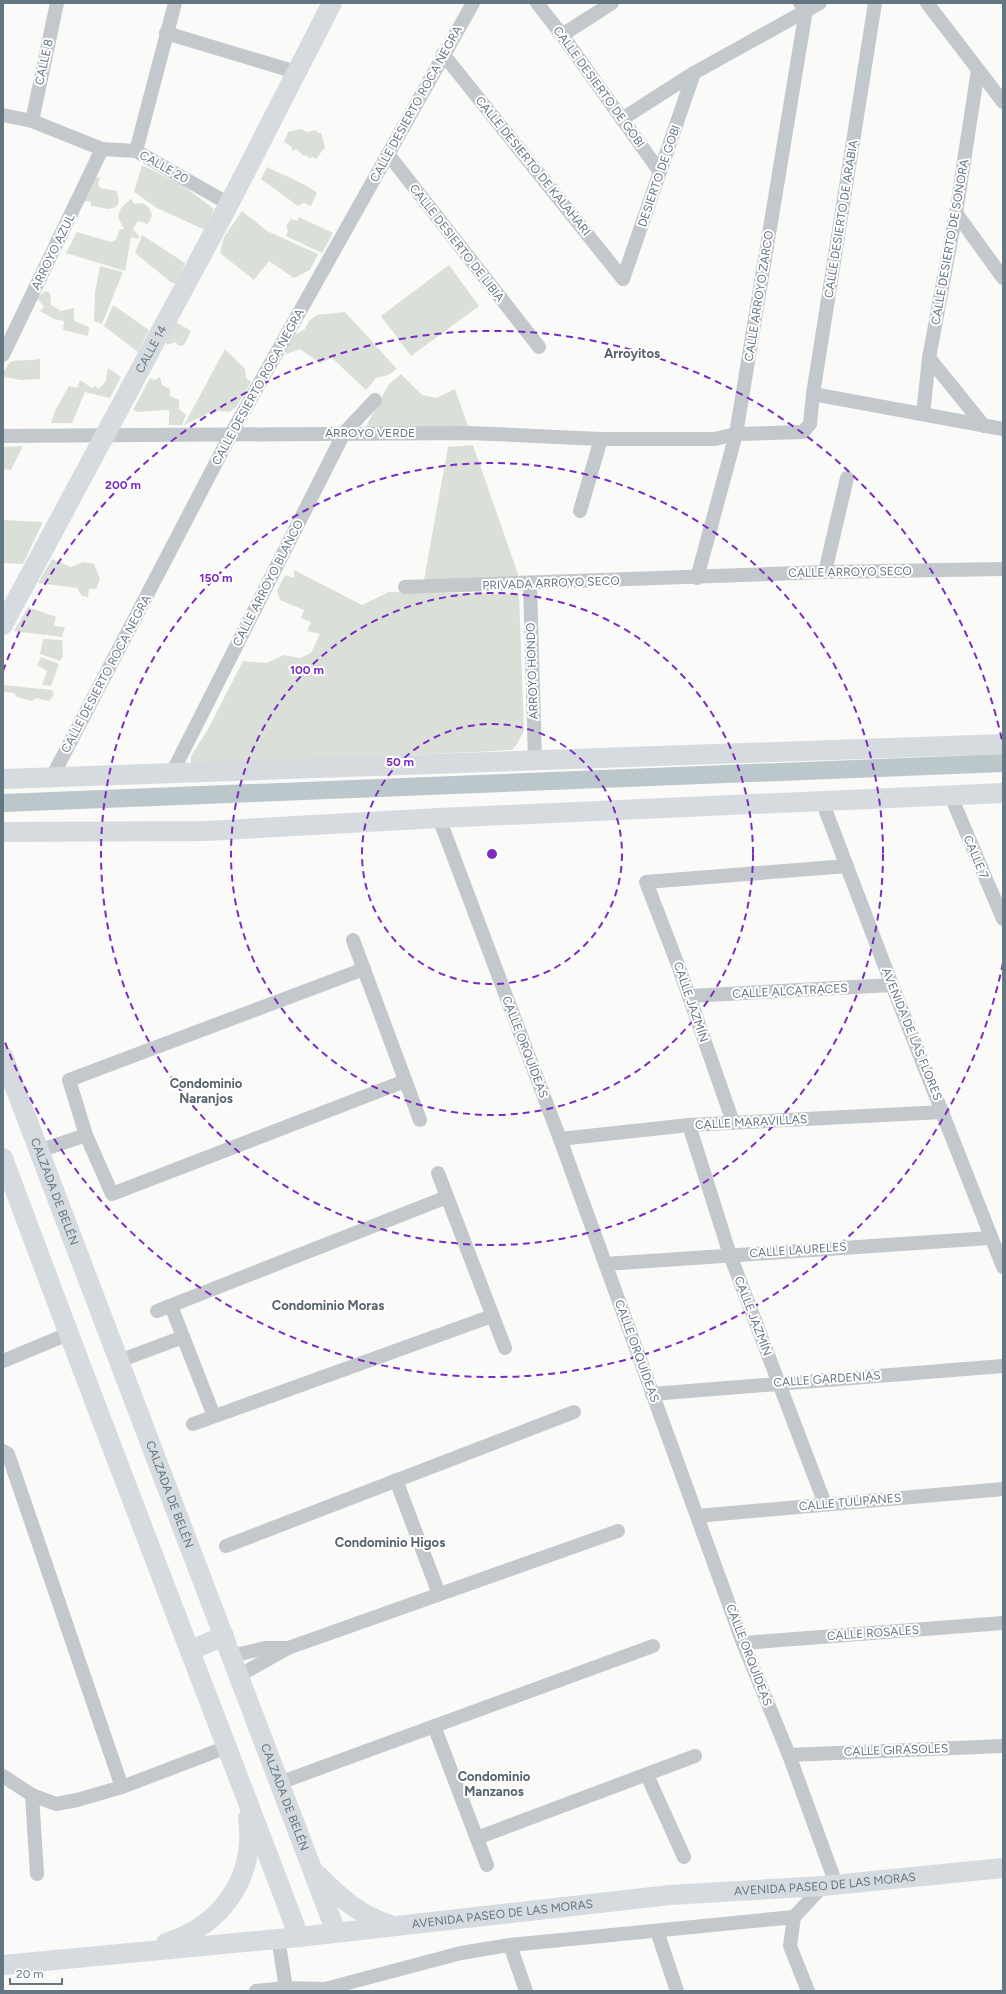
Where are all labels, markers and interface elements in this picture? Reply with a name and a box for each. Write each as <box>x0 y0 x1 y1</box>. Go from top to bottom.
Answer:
street label: CALLE DESIERTO ROCA NEGRA <box>367 23 465 185</box>
street label: CALLE DESIERTO DE GOBI <box>550 24 648 150</box>
street label: CALLE 8 <box>32 38 56 86</box>
street label: CALLE DESIERTO DE KALAHARI <box>473 94 593 238</box>
street label: DESIERTO DE GOBI <box>635 123 683 229</box>
street label: CALLE DESIERTO DE ARABIA <box>822 139 860 299</box>
street label: CALLE 20 <box>137 148 191 186</box>
street label: CALLE DESIERTO DE SONORA <box>929 158 971 326</box>
street label: CALLE DESIERTO DE LIBIA <box>407 181 507 305</box>
street label: ARROYO AZUL <box>29 211 78 292</box>
street label: CALLE ARROYO ZARCO <box>742 229 776 363</box>
street label: CALLE DESIERTO ROCA NEGRA <box>209 306 307 468</box>
street label: CALLE 14 <box>133 323 170 375</box>
district label: Arroyitos <box>604 346 660 361</box>
street label: ARROYO VERDE <box>325 426 415 440</box>
text: 200 m <box>105 478 141 492</box>
street label: CALLE ARROYO BLANCO <box>230 517 306 649</box>
street label: CALLE ARROYO SECO <box>788 564 912 580</box>
text: 150 m <box>199 571 233 585</box>
street label: PRIVADA ARROYO SECO <box>482 574 620 592</box>
street label: CALLE DESIERTO ROCA NEGRA <box>58 593 154 755</box>
street label: ARROYO HONDO <box>523 622 541 720</box>
text: 100 m <box>290 663 324 677</box>
text: 50 m <box>386 755 414 769</box>
street label: CALLE 7 <box>961 833 992 881</box>
centre of rings <box>485 847 499 861</box>
street label: CALLE JAZMÍN <box>671 960 711 1044</box>
street label: AVENIDA DE LAS FLORES <box>879 966 945 1102</box>
street label: CALLE ALCATRACES <box>732 981 848 1001</box>
street label: CALLE ORQUÍDEAS <box>499 994 551 1100</box>
district label: Condominio Naranjos <box>170 1076 243 1106</box>
street label: CALLE MARAVILLAS <box>695 1112 807 1132</box>
street label: CALZADA DE BELÉN <box>28 1136 81 1247</box>
street label: CALLE LAURELES <box>749 1240 847 1260</box>
street label: CALLE JAZMÍN <box>731 1274 775 1358</box>
district label: Condominio Moras <box>272 1298 384 1313</box>
street label: CALLE ORQUÍDEAS <box>612 1298 662 1404</box>
street label: CALLE GARDENIAS <box>773 1368 881 1390</box>
street label: CALZADA DE BELÉN <box>143 1439 196 1550</box>
street label: CALLE TULIPANES <box>798 1491 902 1513</box>
district label: Condominio Higos <box>335 1535 445 1550</box>
street label: CALLE ORQUÍDEAS <box>723 1602 775 1708</box>
street label: CALLE ROSALES <box>826 1623 920 1643</box>
street label: CALLE GIRASOLES <box>844 1741 948 1759</box>
street label: CALZADA DE BELÉN <box>258 1742 312 1853</box>
district label: Condominio Manzanos <box>458 1769 531 1799</box>
street label: AVENIDA PASEO DE LAS MORAS <box>734 1870 916 1898</box>
street label: AVENIDA PASEO DE LAS MORAS <box>411 1897 594 1931</box>
scale bar <box>10 1960 62 1986</box>
text: 20 m <box>16 1967 44 1981</box>

